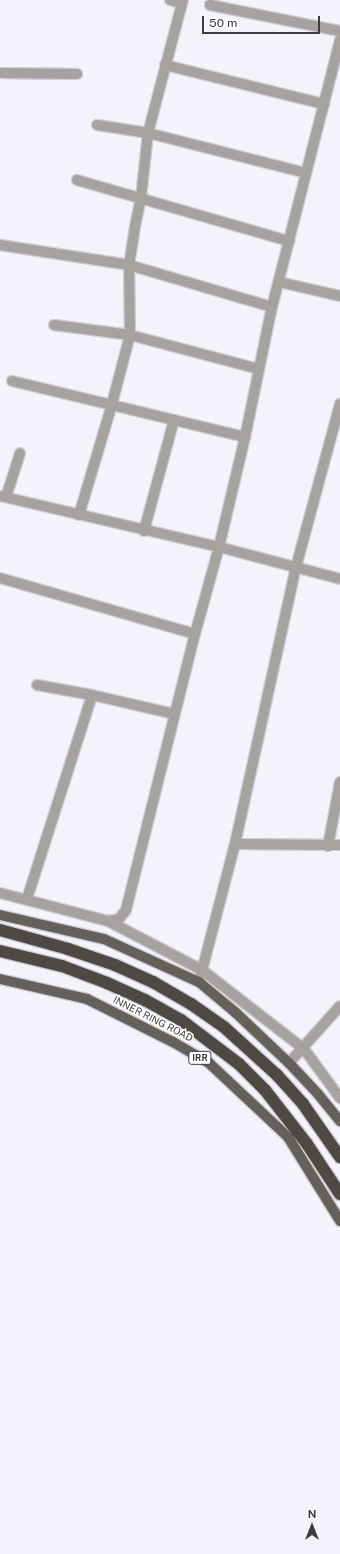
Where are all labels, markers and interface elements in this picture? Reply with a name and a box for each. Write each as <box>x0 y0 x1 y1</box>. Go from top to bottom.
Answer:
scale bar <box>204 8 322 34</box>
text: 50 m <box>209 16 237 30</box>
street label: INNER RING ROAD <box>111 994 195 1044</box>
road number: IRR <box>188 1051 212 1065</box>
north arrow <box>292 1506 332 1546</box>
text: N <box>308 1508 316 1520</box>

